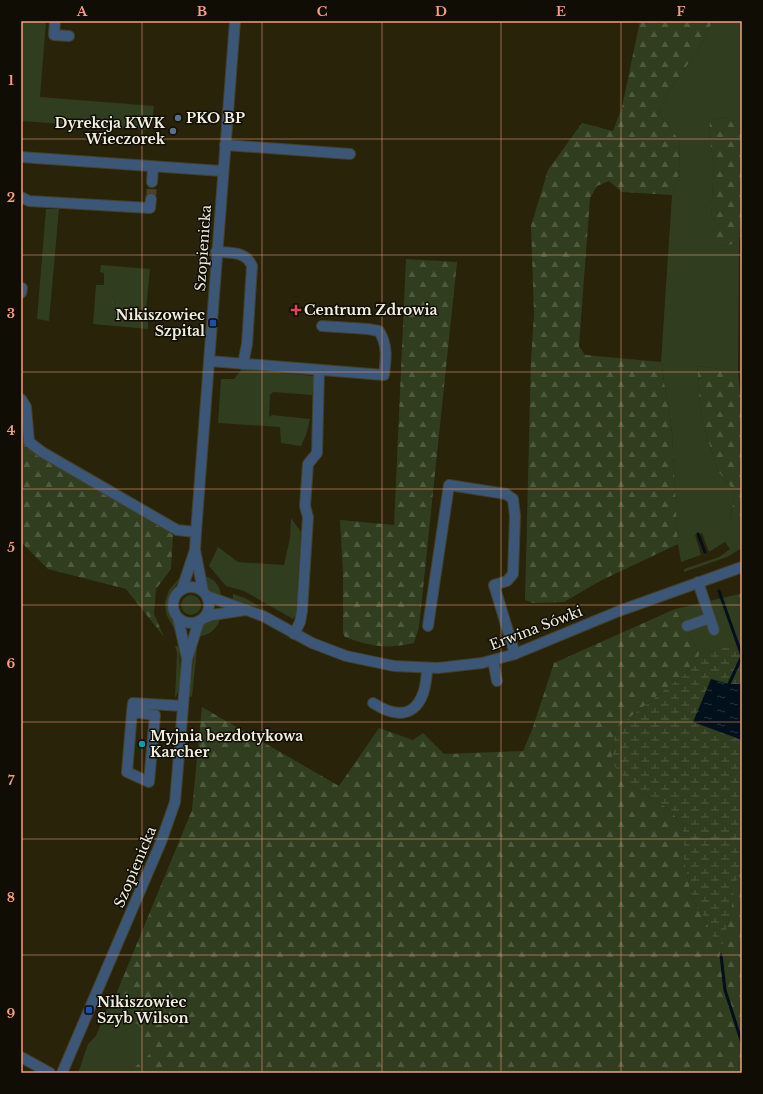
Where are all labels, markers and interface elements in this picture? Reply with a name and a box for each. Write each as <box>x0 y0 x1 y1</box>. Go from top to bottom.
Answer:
text: A <box>76 3 88 20</box>
text: B <box>197 3 207 20</box>
text: C <box>317 3 328 20</box>
text: D <box>435 3 447 20</box>
text: E <box>556 3 566 20</box>
text: F <box>677 3 686 20</box>
text: 1 <box>8 72 14 89</box>
place label: PKO BP <box>186 109 245 127</box>
marker: PKO BP <box>173 113 183 123</box>
place label: Dyrekcja KWK Wieczorek <box>55 114 166 148</box>
marker: Dyrekcja KWK Wieczorek <box>168 126 178 136</box>
text: 2 <box>7 189 15 206</box>
street label: Szopienicka <box>191 204 215 292</box>
place label: Centrum Zdrowia <box>304 301 438 319</box>
text: 3 <box>7 305 15 322</box>
marker: Centrum Zdrowia <box>291 305 301 315</box>
place label: Nikiszowiec Szpital <box>116 306 205 340</box>
marker: Nikiszowiec Szpital <box>208 318 218 328</box>
text: 4 <box>7 422 16 439</box>
text: 5 <box>7 539 15 556</box>
street label: Erwina Sówki <box>487 602 585 654</box>
text: 6 <box>7 655 16 672</box>
place label: Myjnia bezdotykowa Karcher <box>150 727 303 761</box>
marker: Myjnia bezdotykowa Karcher <box>137 739 147 749</box>
text: 7 <box>8 772 15 789</box>
street label: Szopienicka <box>110 823 160 910</box>
text: 8 <box>7 889 15 906</box>
place label: Nikiszowiec Szyb Wilson <box>97 993 189 1027</box>
text: 9 <box>7 1005 16 1022</box>
marker: Nikiszowiec Szyb Wilson <box>84 1005 94 1015</box>

